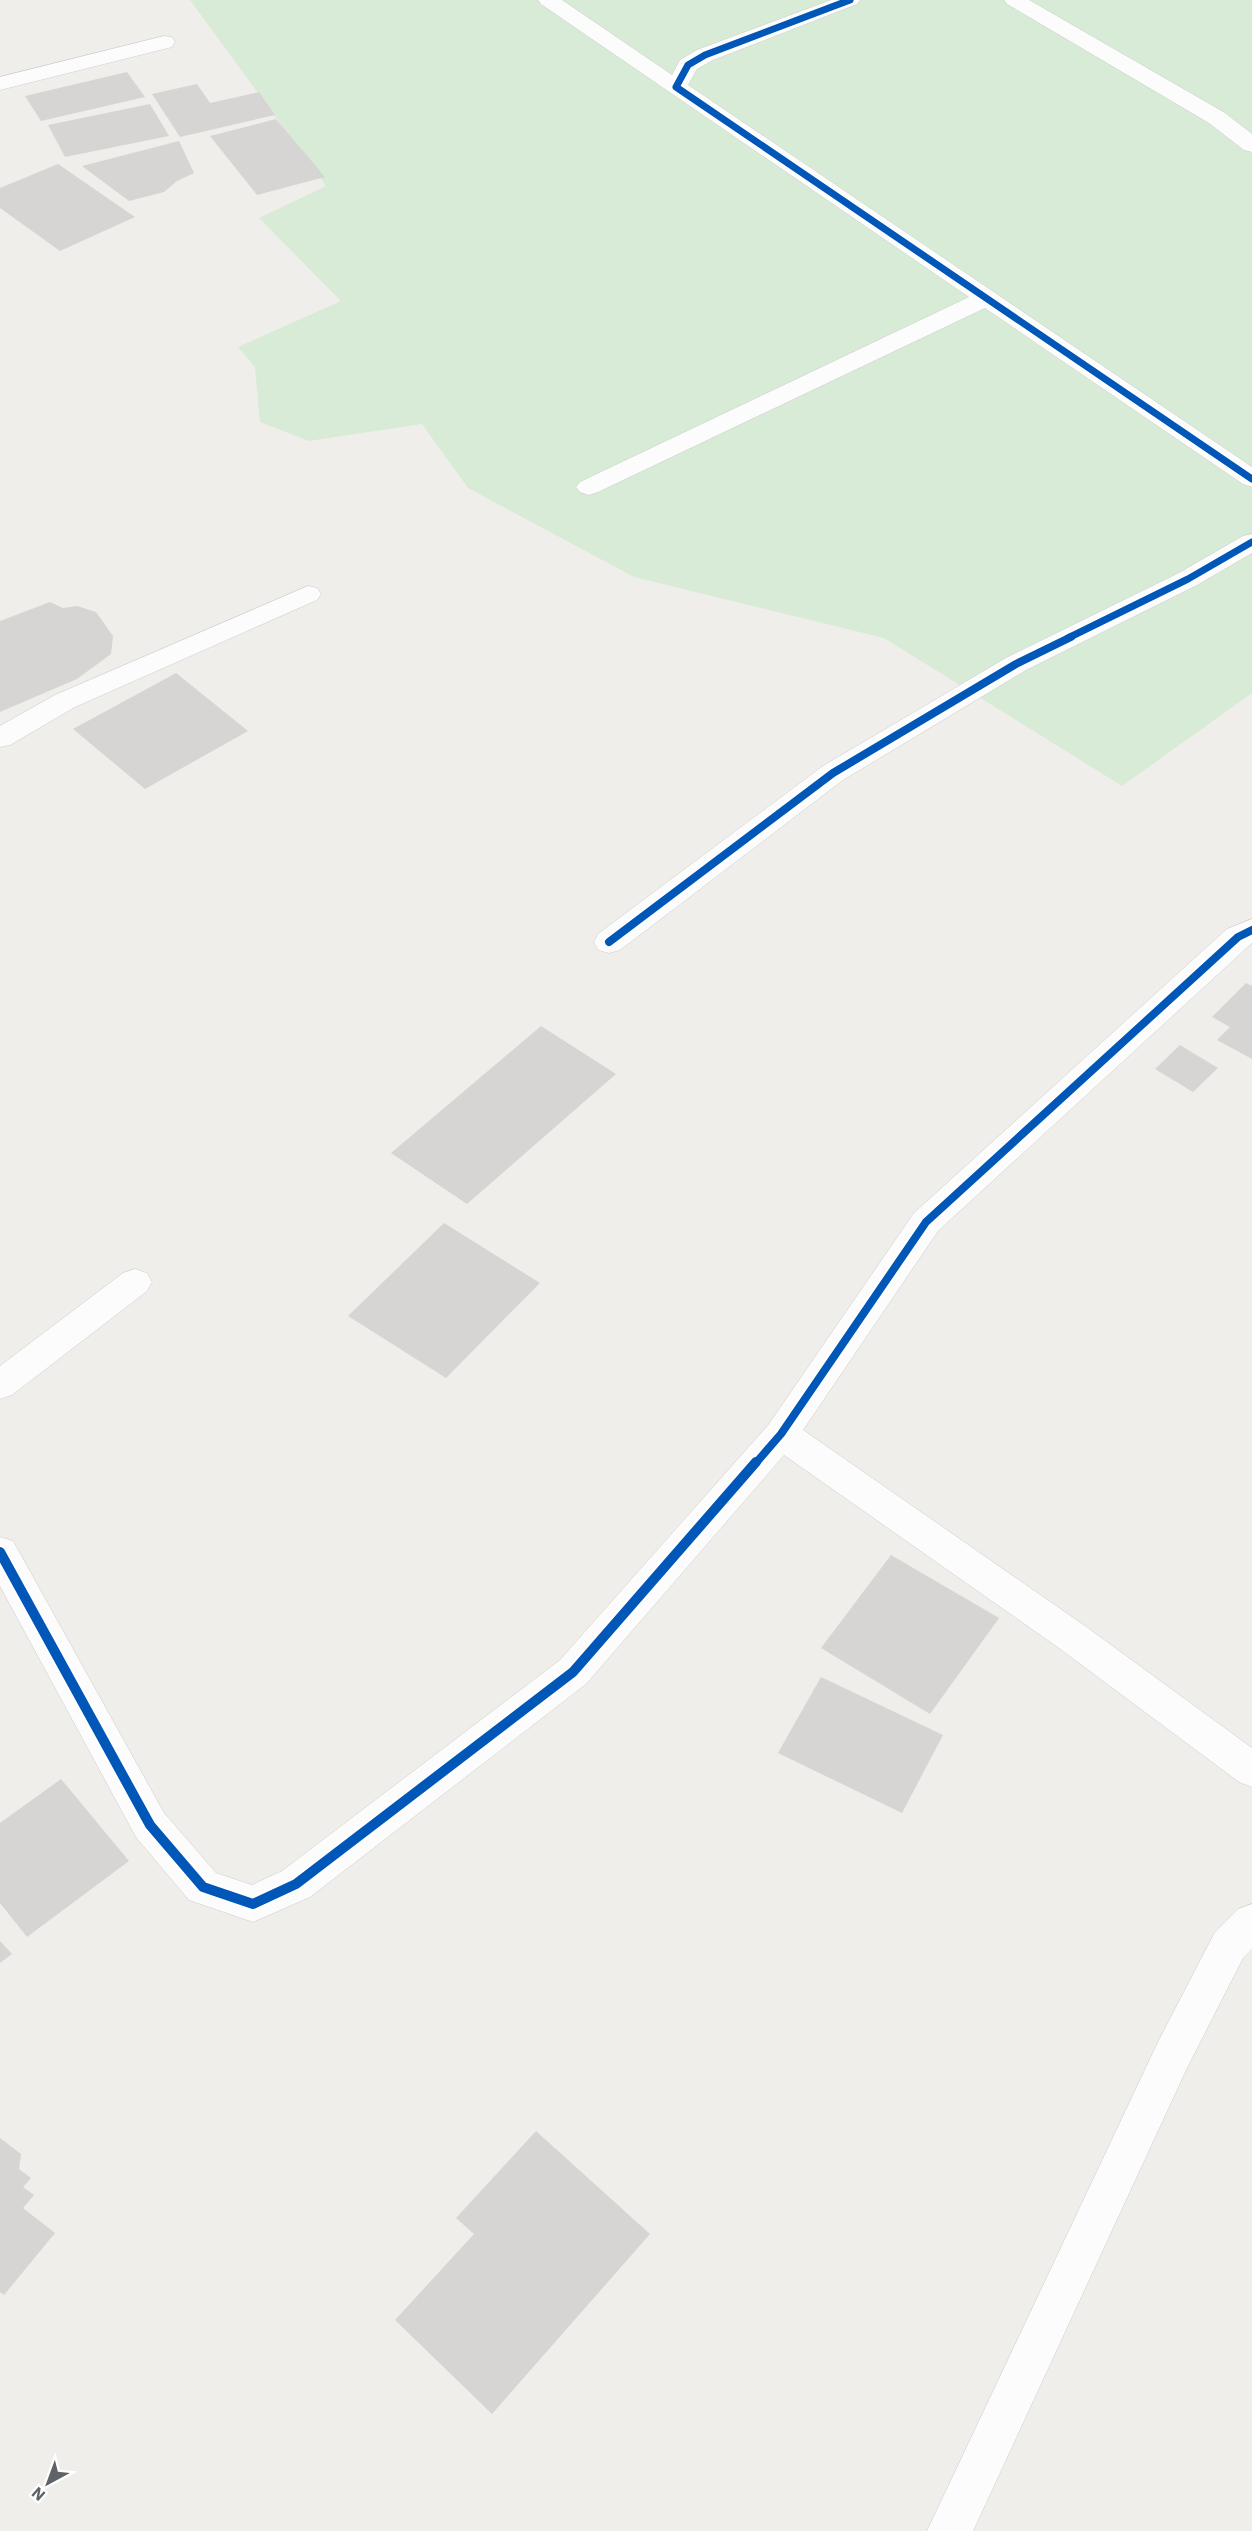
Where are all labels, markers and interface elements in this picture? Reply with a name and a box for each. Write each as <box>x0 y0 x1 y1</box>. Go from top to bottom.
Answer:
north arrow <box>18 2453 78 2513</box>
text: N <box>27 2483 49 2506</box>

